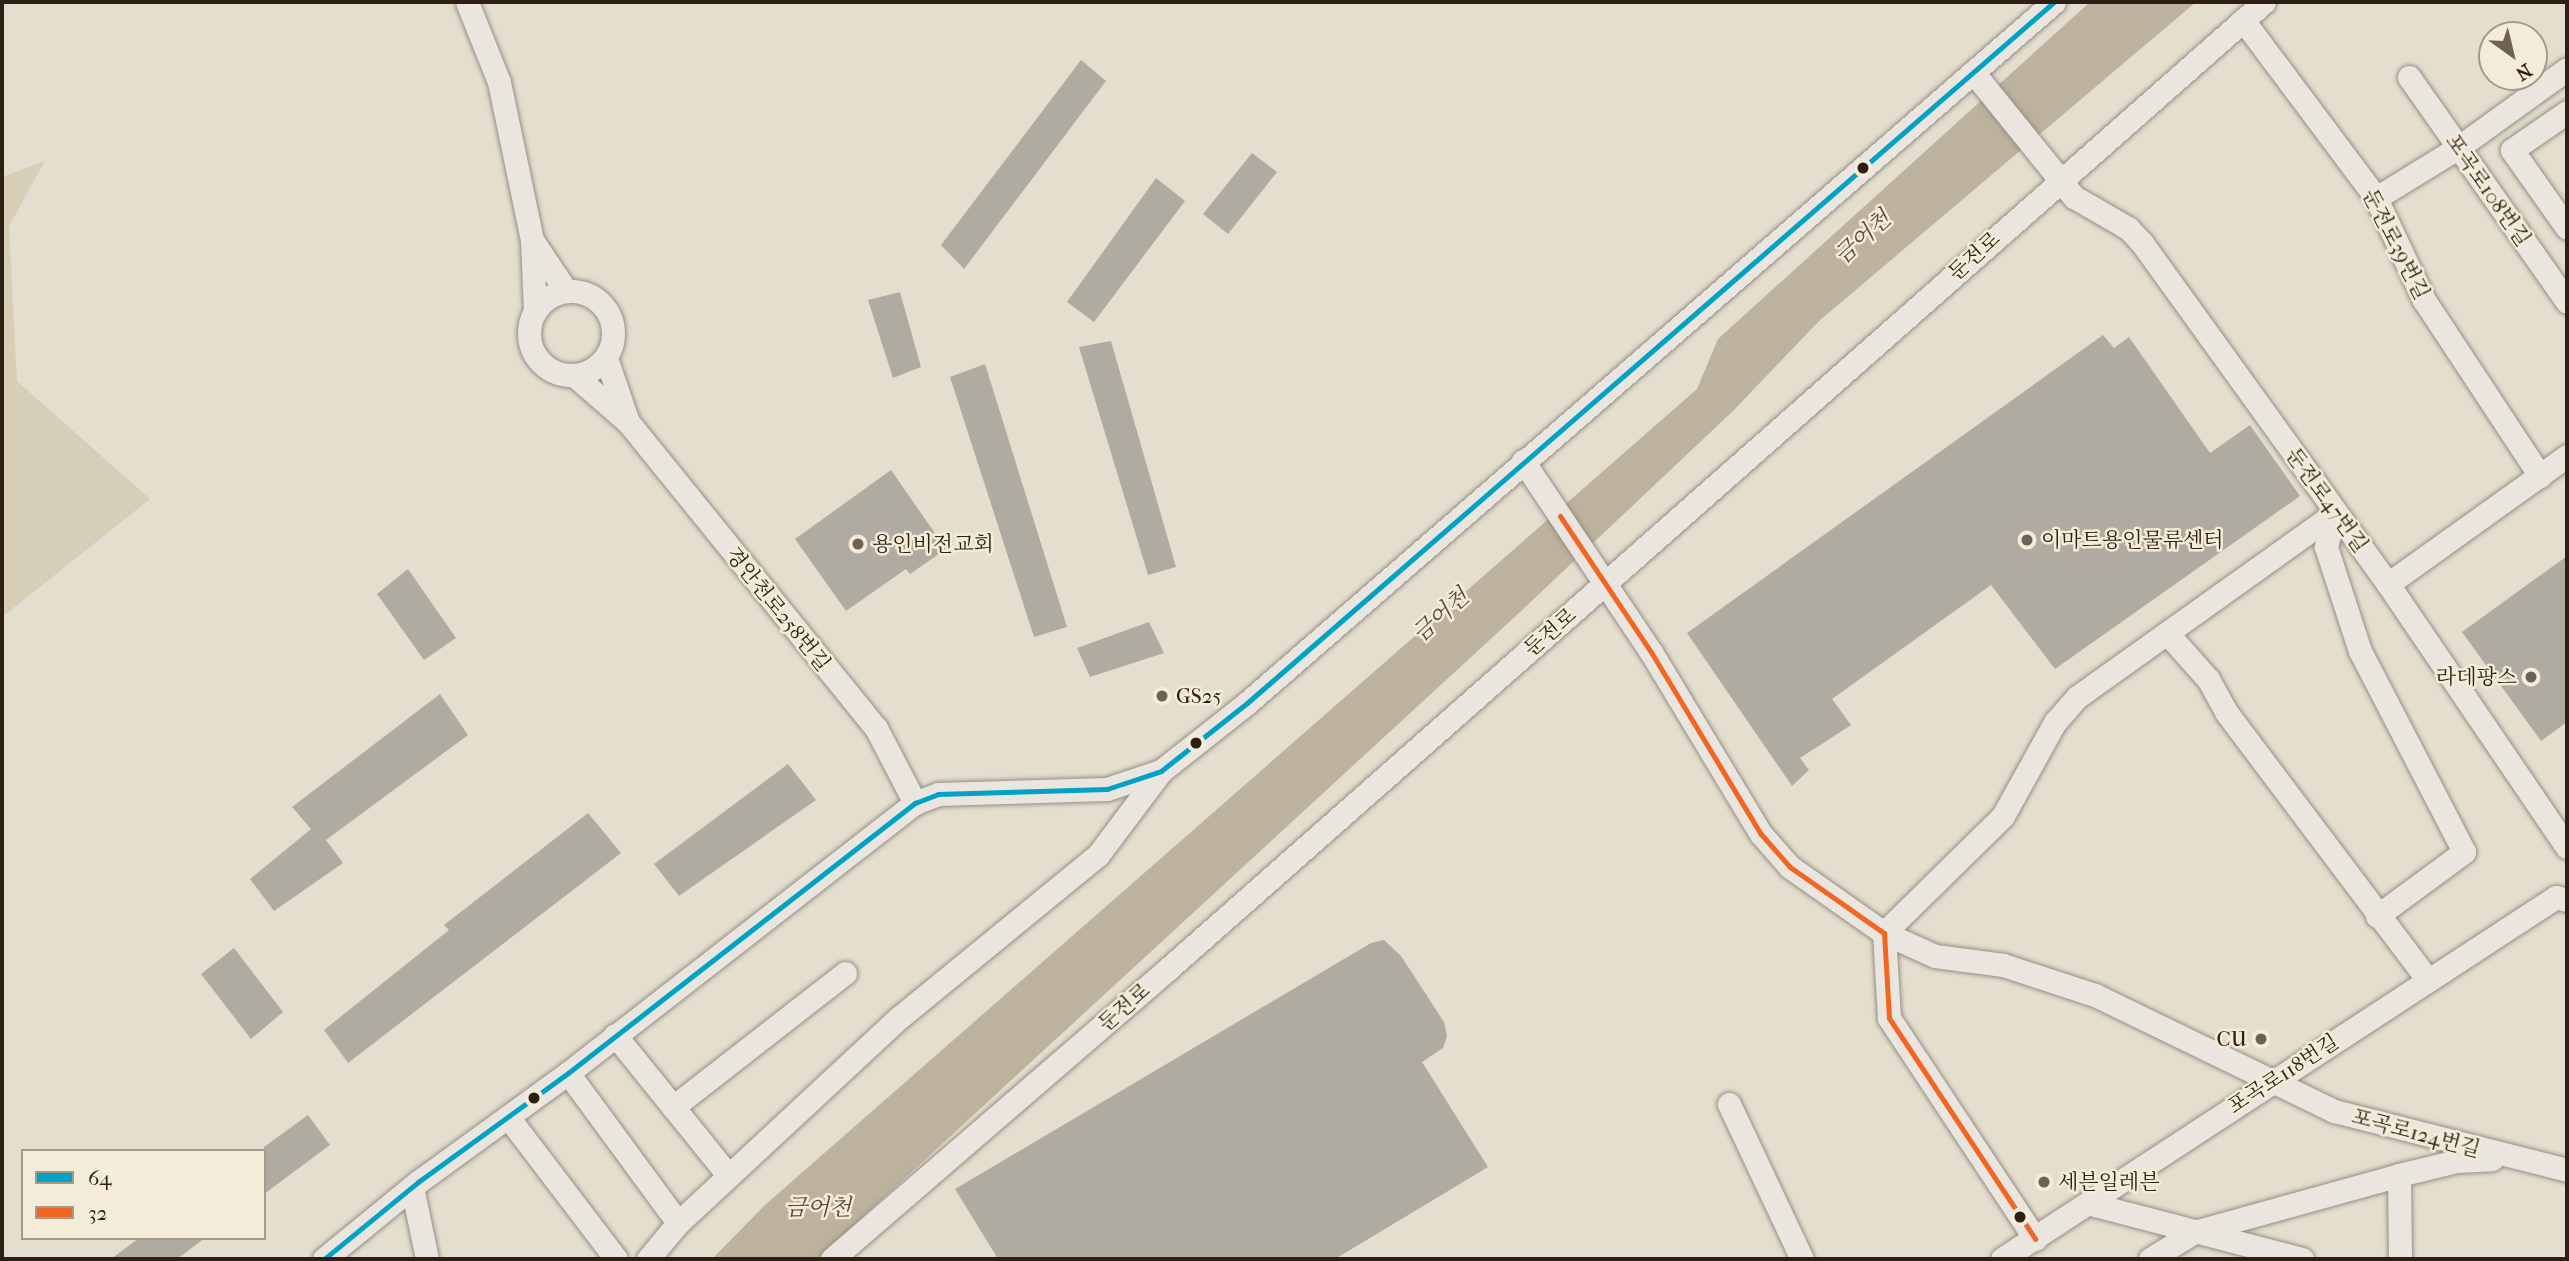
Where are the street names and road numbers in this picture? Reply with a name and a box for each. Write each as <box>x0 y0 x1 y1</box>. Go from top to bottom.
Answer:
street label: 포곡로108번길 <box>2440 129 2536 251</box>
street label: 둔전로39번길 <box>2357 184 2435 304</box>
street label: 둔전로 <box>1943 226 2005 286</box>
street label: 둔전로47번길 <box>2281 443 2373 557</box>
street label: 경안천로258번길 <box>720 542 836 676</box>
street label: 둔전로 <box>1519 603 1581 661</box>
street label: 둔전로 <box>1093 978 1155 1036</box>
street label: 포곡로118번길 <box>2223 1029 2343 1119</box>
street label: 포곡로124번길 <box>2349 1104 2483 1162</box>

